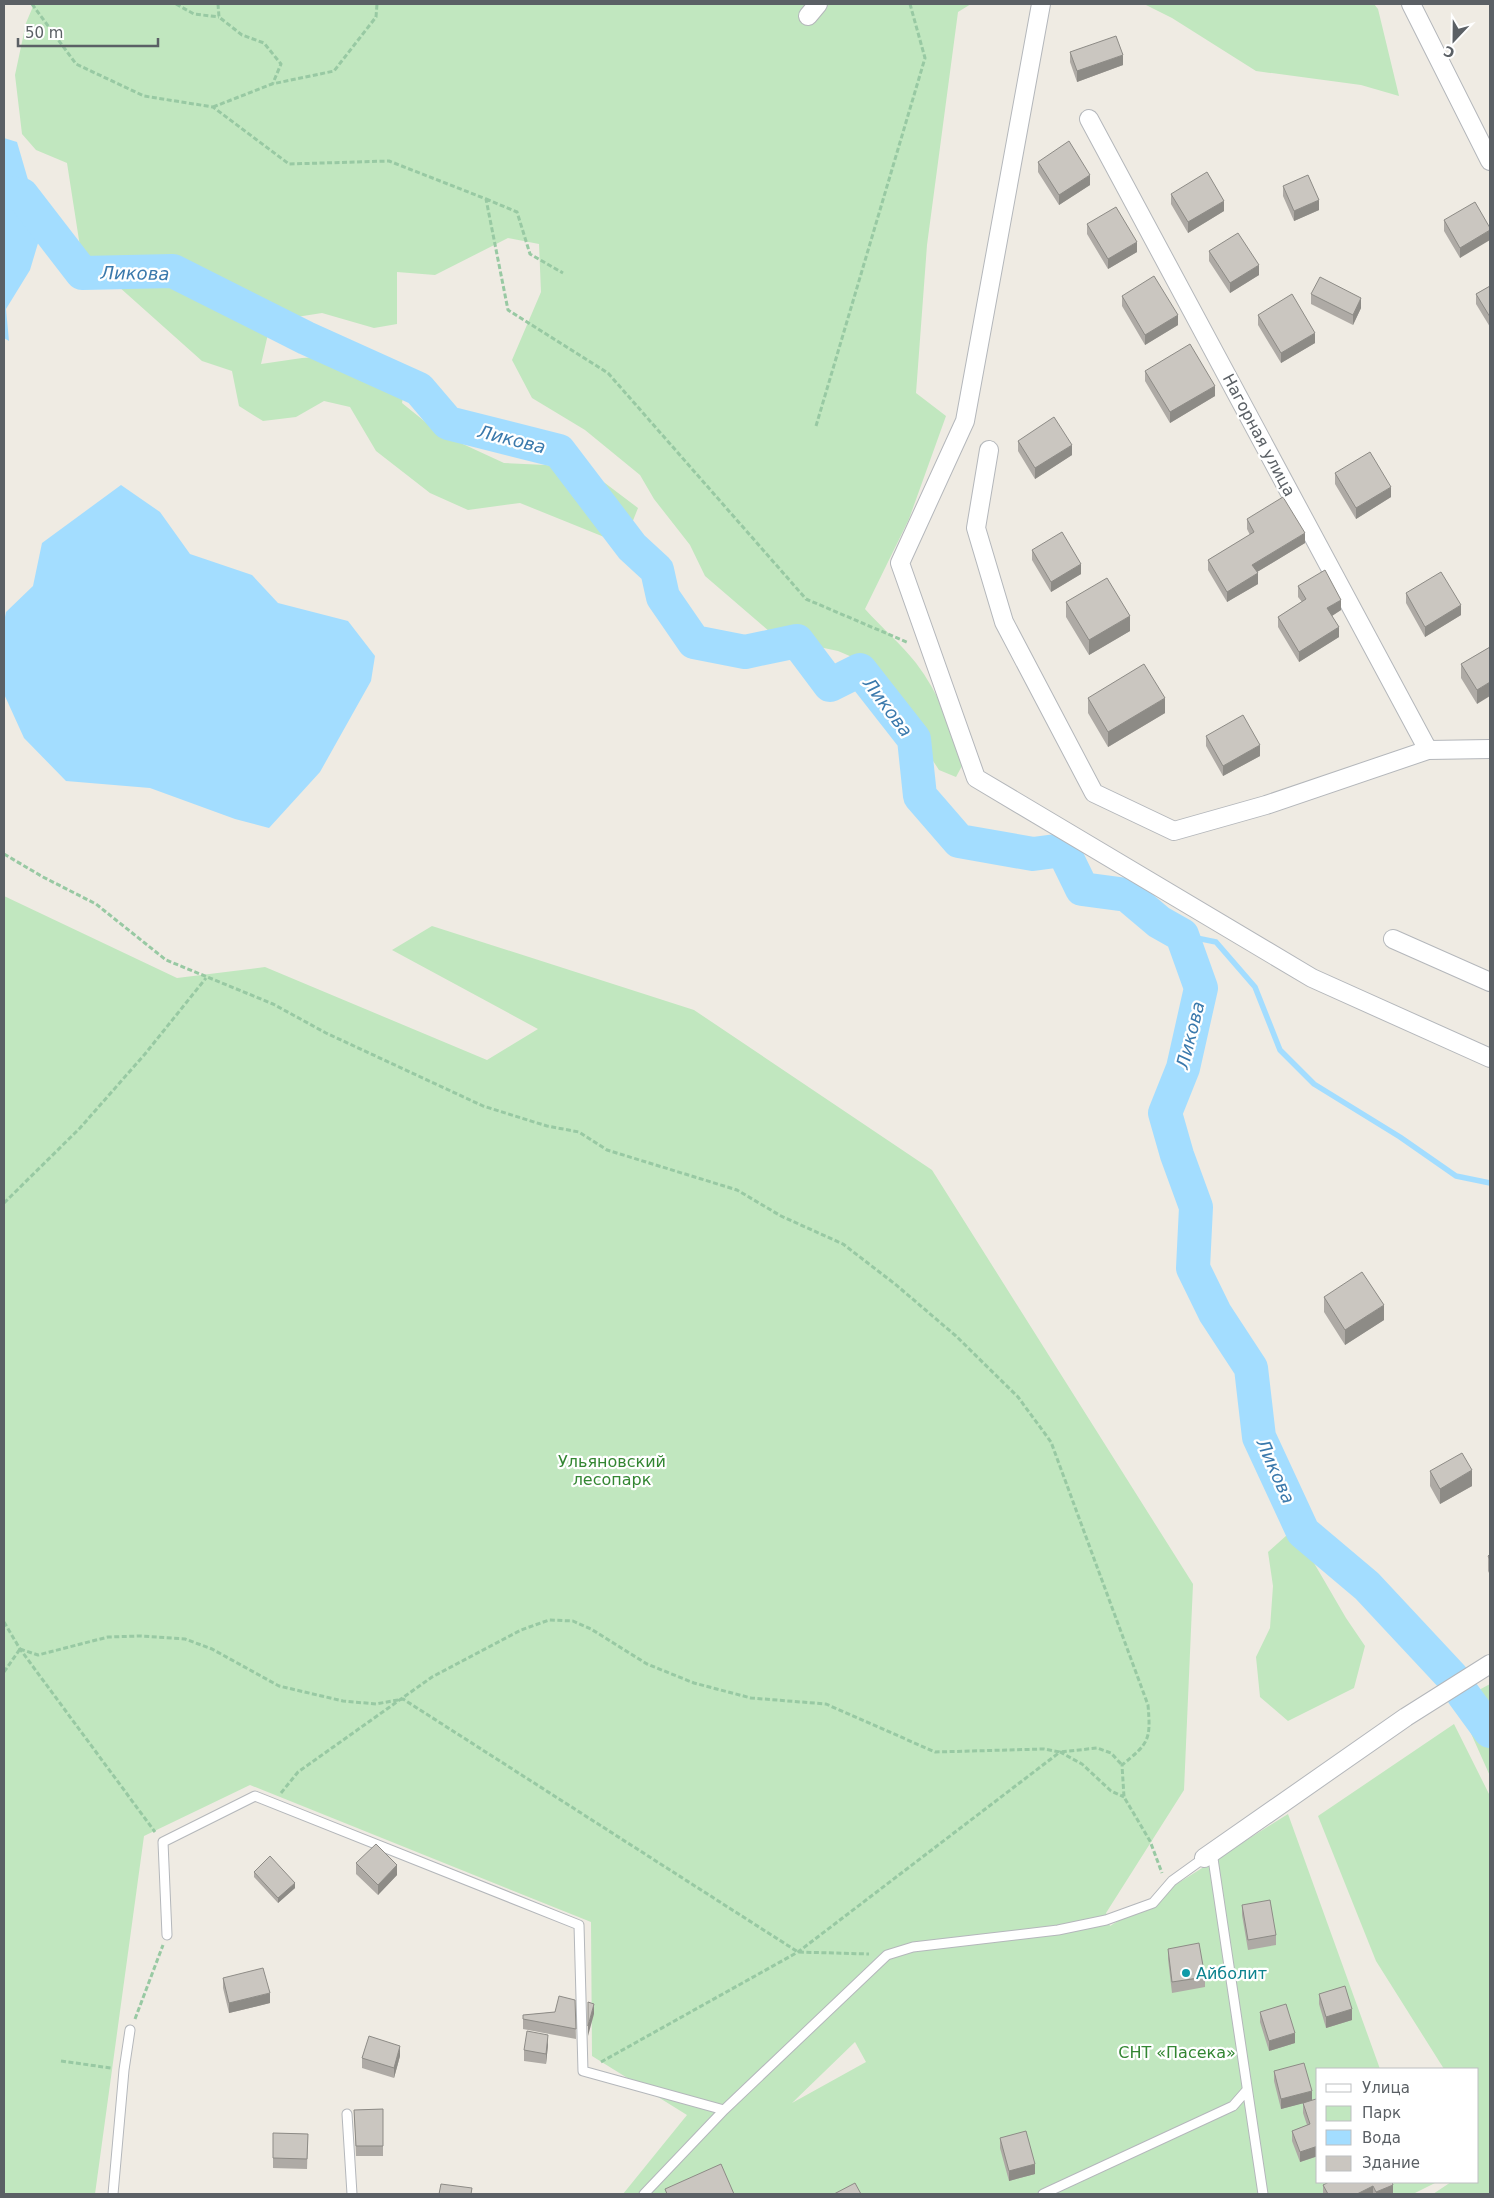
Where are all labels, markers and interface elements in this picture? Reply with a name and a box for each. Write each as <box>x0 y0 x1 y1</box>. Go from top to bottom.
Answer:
scale bar <box>18 15 158 47</box>
north arrow <box>1429 15 1479 65</box>
text: 50 m <box>25 24 63 42</box>
text: С <box>1441 43 1457 61</box>
water label: Ликова <box>99 262 170 284</box>
street label: Нагорная улица <box>1219 371 1299 499</box>
water label: Ликова <box>475 420 548 458</box>
water label: Ликова <box>858 672 917 741</box>
water label: Ликова <box>1171 999 1209 1072</box>
water label: Ликова <box>1252 1434 1300 1507</box>
park label: Ульяновский лесопарк <box>558 1452 666 1489</box>
place label: Айболит <box>1196 1964 1267 1983</box>
marker: Айболит <box>1180 1967 1192 1979</box>
park label: СНТ «Пасека» <box>1118 2043 1236 2062</box>
legend <box>1316 2068 1479 2183</box>
text: Улица <box>1362 2079 1410 2097</box>
text: Парк <box>1362 2104 1401 2122</box>
text: Вода <box>1362 2129 1401 2147</box>
text: Здание <box>1362 2154 1420 2172</box>

